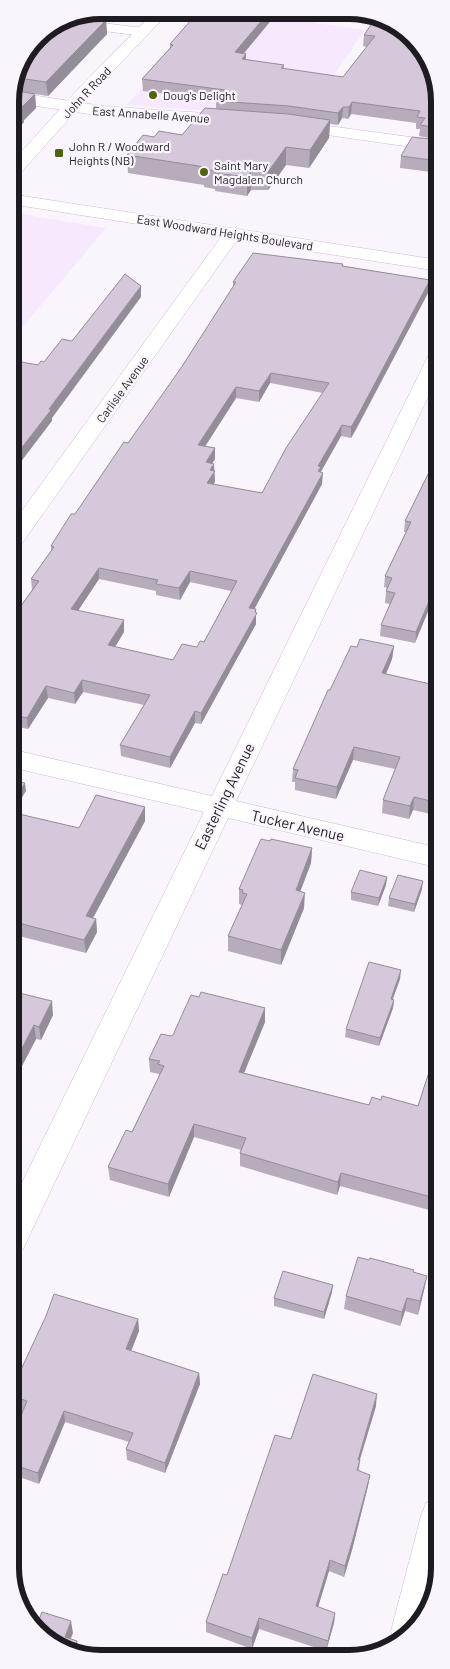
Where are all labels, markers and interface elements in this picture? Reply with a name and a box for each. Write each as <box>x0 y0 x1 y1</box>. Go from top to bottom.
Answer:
street label: John R Road <box>59 63 113 121</box>
place label: Doug's Delight <box>163 88 236 102</box>
marker: Doug's Delight <box>147 89 159 101</box>
street label: East Annabelle Avenue <box>92 103 210 125</box>
place label: John R / Woodward Heights (NB) <box>69 139 170 167</box>
marker: John R / Woodward Heights (NB) <box>53 147 65 159</box>
place label: Saint Mary Magdalen Church <box>214 158 303 186</box>
marker: Saint Mary Magdalen Church <box>198 166 210 178</box>
street label: East Woodward Heights Boulevard <box>136 211 314 253</box>
street label: Carlisle Avenue <box>93 353 151 425</box>
street label: Easterling Avenue <box>190 740 258 852</box>
street label: Tucker Avenue <box>250 806 346 844</box>

